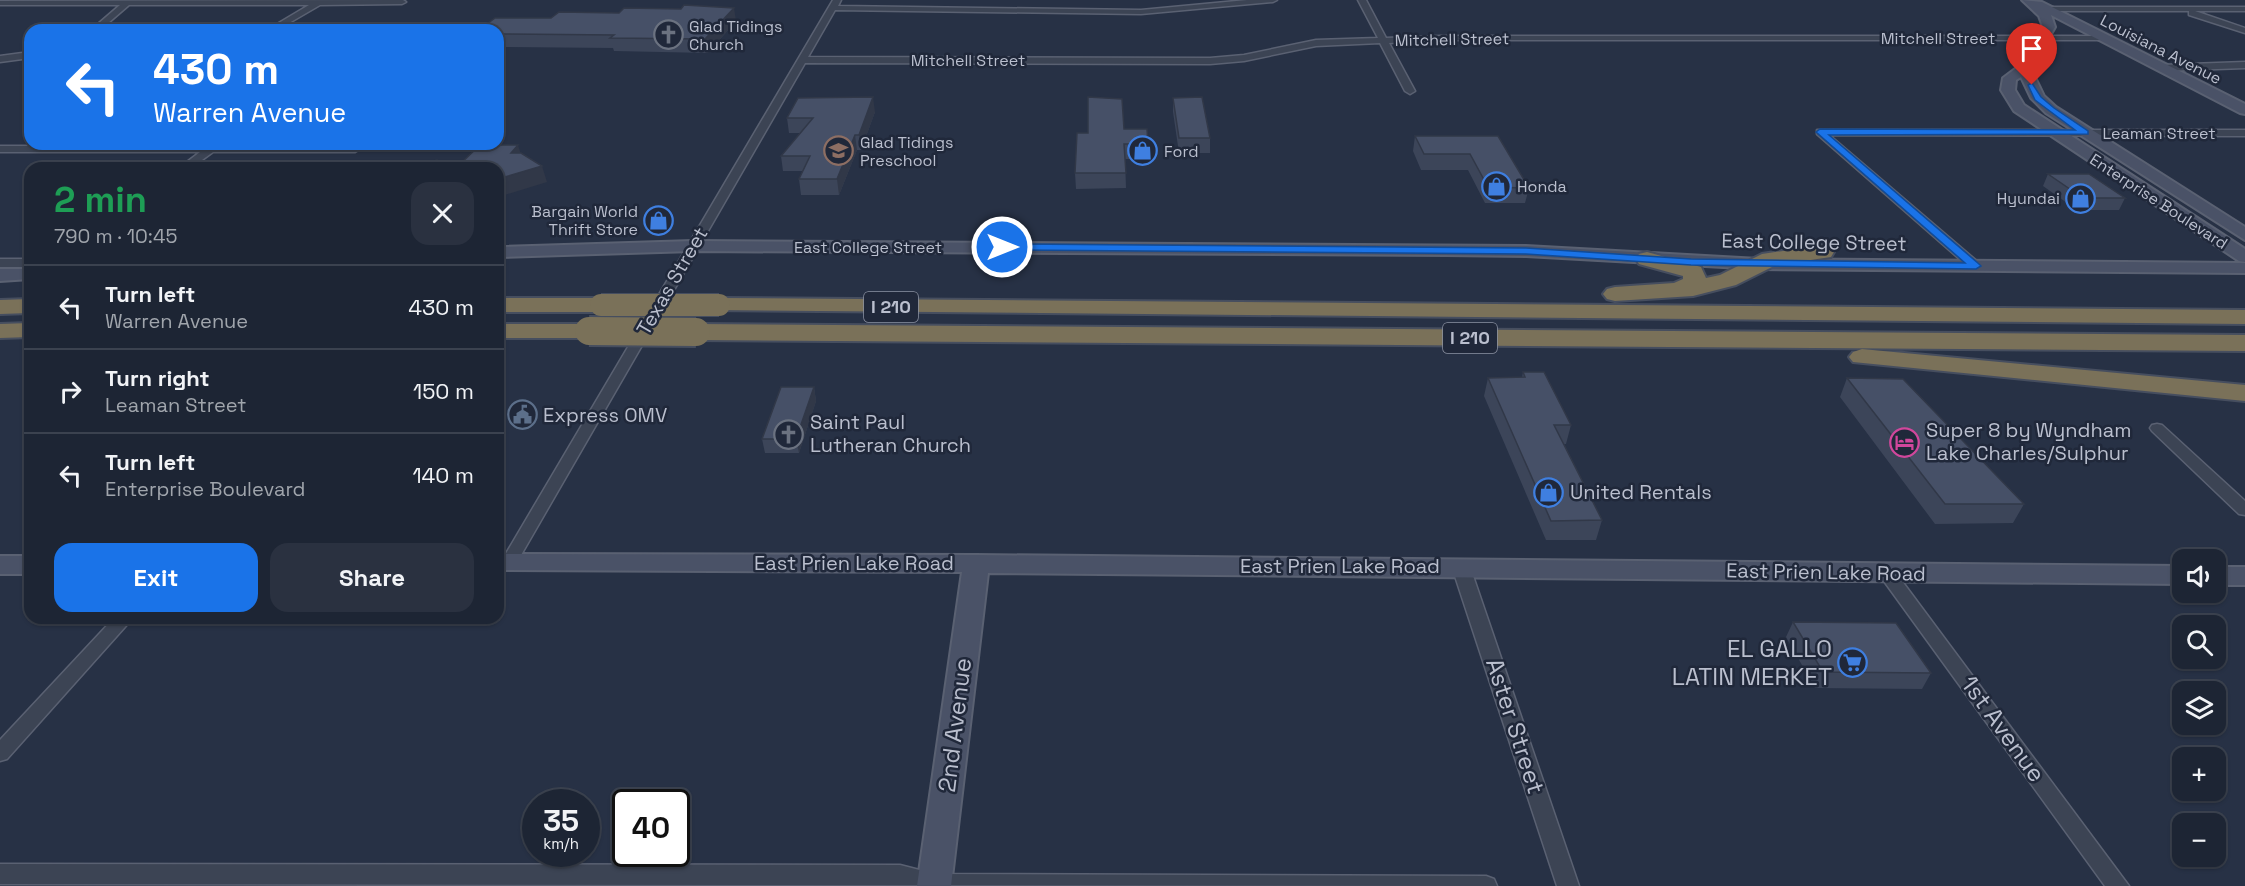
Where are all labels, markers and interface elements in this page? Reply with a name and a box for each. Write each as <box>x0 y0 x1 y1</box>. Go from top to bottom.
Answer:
street label: Louisiana Avenue <box>2097 10 2225 89</box>
place label: Glad Tidings Church <box>689 16 782 55</box>
church icon: Glad Tidings Church <box>652 19 684 51</box>
pin <box>2006 23 2057 85</box>
street label: Mitchell Street <box>1395 28 1509 51</box>
street label: Mitchell Street <box>1881 28 1995 49</box>
icon: arrive <box>2015 32 2048 65</box>
text: 430 m <box>153 43 279 96</box>
icon: left <box>54 48 132 126</box>
street label: Mitchell Street <box>911 50 1025 71</box>
text: Warren Avenue <box>153 95 346 130</box>
street label: Leaman Street <box>2102 123 2216 144</box>
place label: Glad Tidings Preschool <box>860 132 953 171</box>
school or university icon: Glad Tidings Preschool <box>823 135 855 167</box>
shop icon: Ford <box>1127 135 1159 167</box>
place label: Ford <box>1164 141 1198 162</box>
street label: Enterprise Boulevard <box>2086 149 2232 254</box>
shop icon: Honda <box>1480 170 1512 202</box>
place label: Honda <box>1517 176 1567 197</box>
text: 2 min <box>54 177 147 223</box>
button: close <box>411 182 474 245</box>
shop icon: Hyundai <box>2065 182 2097 214</box>
place label: Hyundai <box>1997 188 2060 209</box>
place label: Bargain World Thrift Store <box>531 201 638 240</box>
shop icon: Bargain World Thrift Store <box>643 204 675 236</box>
position arrow <box>970 215 1034 279</box>
street label: Texas Street <box>631 222 713 340</box>
text: 790 m · 10:45 <box>54 223 177 249</box>
street label: East College Street <box>1721 227 1907 257</box>
street label: East College Street <box>794 237 942 258</box>
text: Turn left <box>105 280 195 308</box>
icon: left <box>54 291 87 324</box>
road number: I 210 <box>864 292 918 322</box>
text: 430 m <box>408 293 474 321</box>
text: Warren Avenue <box>105 308 248 334</box>
road number: I 210 <box>1443 323 1497 353</box>
text: Turn right <box>105 364 210 392</box>
icon: right <box>54 375 87 408</box>
text: 150 m <box>413 377 474 405</box>
text: Leaman Street <box>105 392 246 418</box>
public building icon: Express OMV <box>506 399 538 431</box>
place label: Express OMV <box>543 402 667 428</box>
place label: Saint Paul Lutheran Church <box>810 409 971 458</box>
place label: Super 8 by Wyndham Lake Charles/Sulphur <box>1926 417 2131 466</box>
church icon: Saint Paul Lutheran Church <box>773 418 805 450</box>
hotel icon: Super 8 by Wyndham Lake Charles/Sulphur <box>1889 426 1921 458</box>
text: Turn left <box>105 448 195 476</box>
icon: left <box>54 459 87 492</box>
text: 140 m <box>412 461 474 489</box>
text: Enterprise Boulevard <box>105 476 305 502</box>
shop icon: United Rentals <box>1533 476 1565 508</box>
place label: United Rentals <box>1570 479 1712 505</box>
button: Exit <box>54 543 258 612</box>
button: Share <box>270 543 474 612</box>
map controls <box>2172 549 2226 867</box>
button: sound <box>2172 549 2226 603</box>
street label: East Prien Lake Road <box>754 550 954 576</box>
street label: East Prien Lake Road <box>1240 553 1440 579</box>
street label: East Prien Lake Road <box>1726 557 1926 587</box>
button: search <box>2172 615 2226 669</box>
place label: EL GALLO LATIN MERKET <box>1672 633 1832 692</box>
supermarket icon: EL GALLO LATIN MERKET <box>1837 647 1869 679</box>
street label: Aster Street <box>1479 654 1552 798</box>
street label: 2nd Avenue <box>931 656 978 794</box>
street label: 1st Avenue <box>1954 669 2052 788</box>
button: layers <box>2172 681 2226 735</box>
button: + <box>2172 747 2226 801</box>
speed limit sign: 40 <box>612 789 690 867</box>
text: 35 <box>543 801 579 840</box>
button: − <box>2172 813 2226 867</box>
text: km/h <box>543 834 579 853</box>

